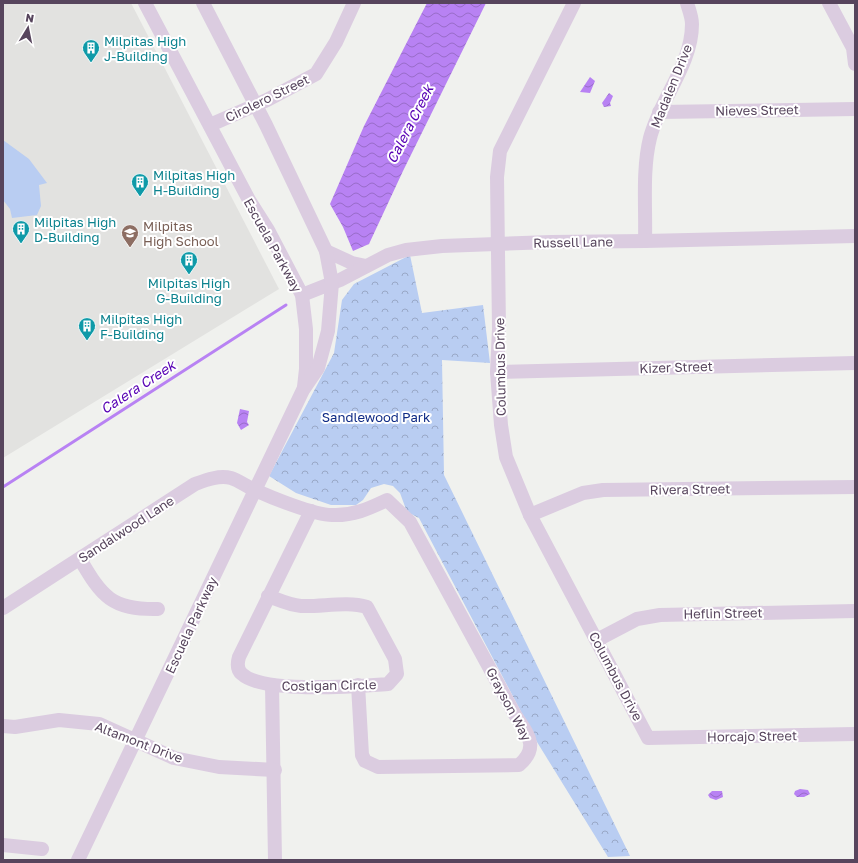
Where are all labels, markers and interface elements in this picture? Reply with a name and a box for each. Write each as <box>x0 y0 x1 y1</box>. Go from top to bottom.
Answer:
north arrow <box>8 8 48 48</box>
text: N <box>25 11 35 25</box>
place label: Milpitas High J-Building <box>104 33 186 64</box>
building icon: Milpitas High J-Building <box>81 38 101 63</box>
street label: Madalen Drive <box>647 42 695 130</box>
street label: Cirolero Street <box>223 71 311 125</box>
water label: Calera Creek <box>383 80 438 166</box>
street label: Nieves Street <box>715 101 799 119</box>
place label: Milpitas High H-Building <box>153 167 235 198</box>
building icon: Milpitas High H-Building <box>130 172 150 197</box>
street label: Escuela Parkway <box>241 195 306 295</box>
place label: Milpitas High D-Building <box>34 214 116 245</box>
place label: Milpitas High School <box>143 218 219 249</box>
building icon: Milpitas High D-Building <box>11 219 31 244</box>
school or university icon: Milpitas High School <box>120 223 140 248</box>
street label: Russell Lane <box>533 233 613 251</box>
building icon: Milpitas High G-Building <box>179 250 199 275</box>
place label: Milpitas High G-Building <box>148 275 230 306</box>
place label: Milpitas High F-Building <box>100 311 182 342</box>
building icon: Milpitas High F-Building <box>77 316 97 341</box>
street label: Columbus Drive <box>491 318 509 416</box>
water label: Calera Creek <box>97 355 180 417</box>
street label: Kizer Street <box>639 358 713 376</box>
park label: Sandlewood Park <box>322 409 431 425</box>
street label: Rivera Street <box>649 480 731 498</box>
street label: Sandalwood Lane <box>75 492 177 566</box>
street label: Escuela Parkway <box>162 573 221 676</box>
street label: Heflin Street <box>683 604 763 622</box>
street label: Columbus Drive <box>586 629 646 723</box>
street label: Grayson Way <box>483 665 535 744</box>
street label: Costigan Circle <box>282 676 376 694</box>
street label: Altamont Drive <box>93 718 185 766</box>
street label: Horcajo Street <box>707 727 797 745</box>

